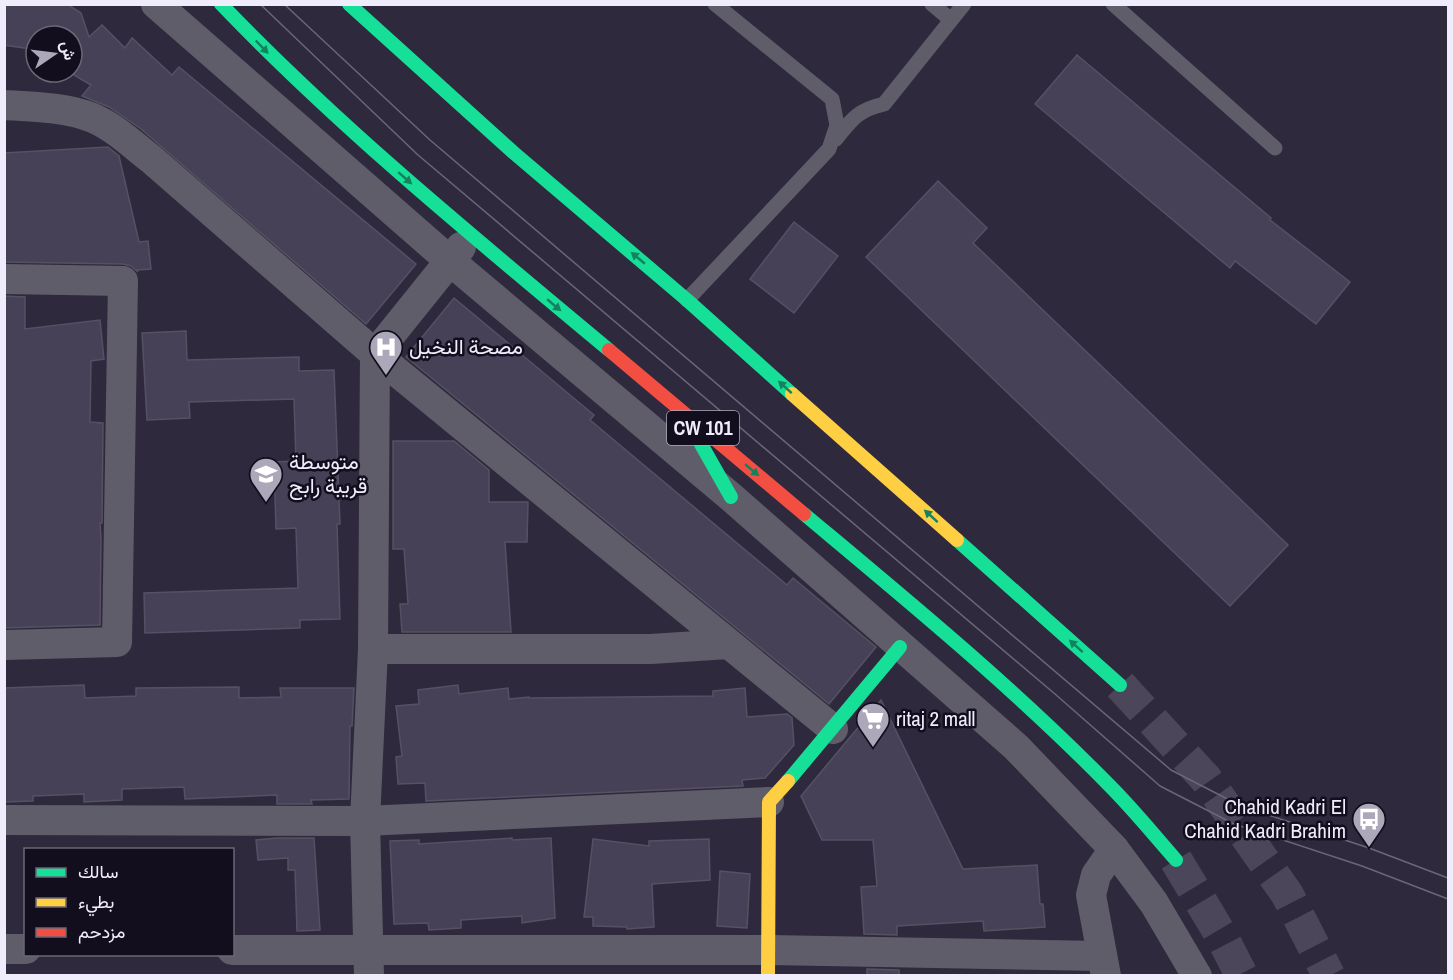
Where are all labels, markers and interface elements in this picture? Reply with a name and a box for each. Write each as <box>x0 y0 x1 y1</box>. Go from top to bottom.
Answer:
north arrow <box>24 24 84 84</box>
text: ش <box>56 38 82 62</box>
one-way arrow <box>254 39 268 53</box>
one-way arrow <box>398 172 413 185</box>
one-way arrow <box>631 252 646 265</box>
one-way arrow <box>546 298 562 311</box>
hospital icon: مصحة النخيل <box>368 329 404 376</box>
place label: مصحة النخيل <box>409 332 523 361</box>
one-way arrow <box>777 380 792 394</box>
road number: CW 101 <box>667 411 739 445</box>
place label: متوسطة قريبة رابح <box>289 447 367 500</box>
school or university icon: متوسطة قريبة رابح <box>248 456 284 503</box>
one-way arrow <box>744 463 759 476</box>
one-way arrow <box>923 509 938 523</box>
one-way arrow <box>1069 640 1084 653</box>
supermarket icon: ritaj 2 mall <box>855 701 891 748</box>
place label: ritaj 2 mall <box>896 704 975 733</box>
place label: Chahid Kadri El Chahid Kadri Brahim <box>1184 792 1346 845</box>
bus stop icon: Chahid Kadri El Chahid Kadri Brahim <box>1351 801 1387 848</box>
legend <box>24 848 234 956</box>
text: سالك <box>78 859 118 884</box>
text: بطيء <box>78 889 114 917</box>
text: مزدحم <box>78 919 125 944</box>

